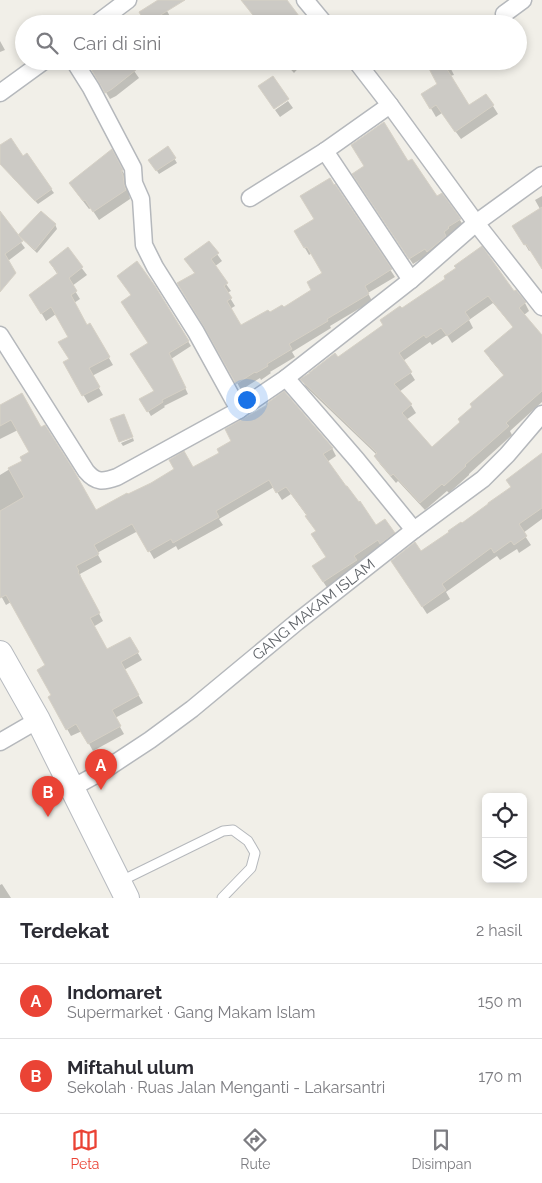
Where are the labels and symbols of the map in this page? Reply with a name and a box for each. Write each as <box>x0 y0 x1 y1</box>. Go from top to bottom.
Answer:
your location <box>234 387 260 413</box>
street label: GANG MAKAM ISLAM <box>249 555 379 664</box>
pin: A <box>85 749 117 790</box>
pin: B <box>32 776 64 817</box>

